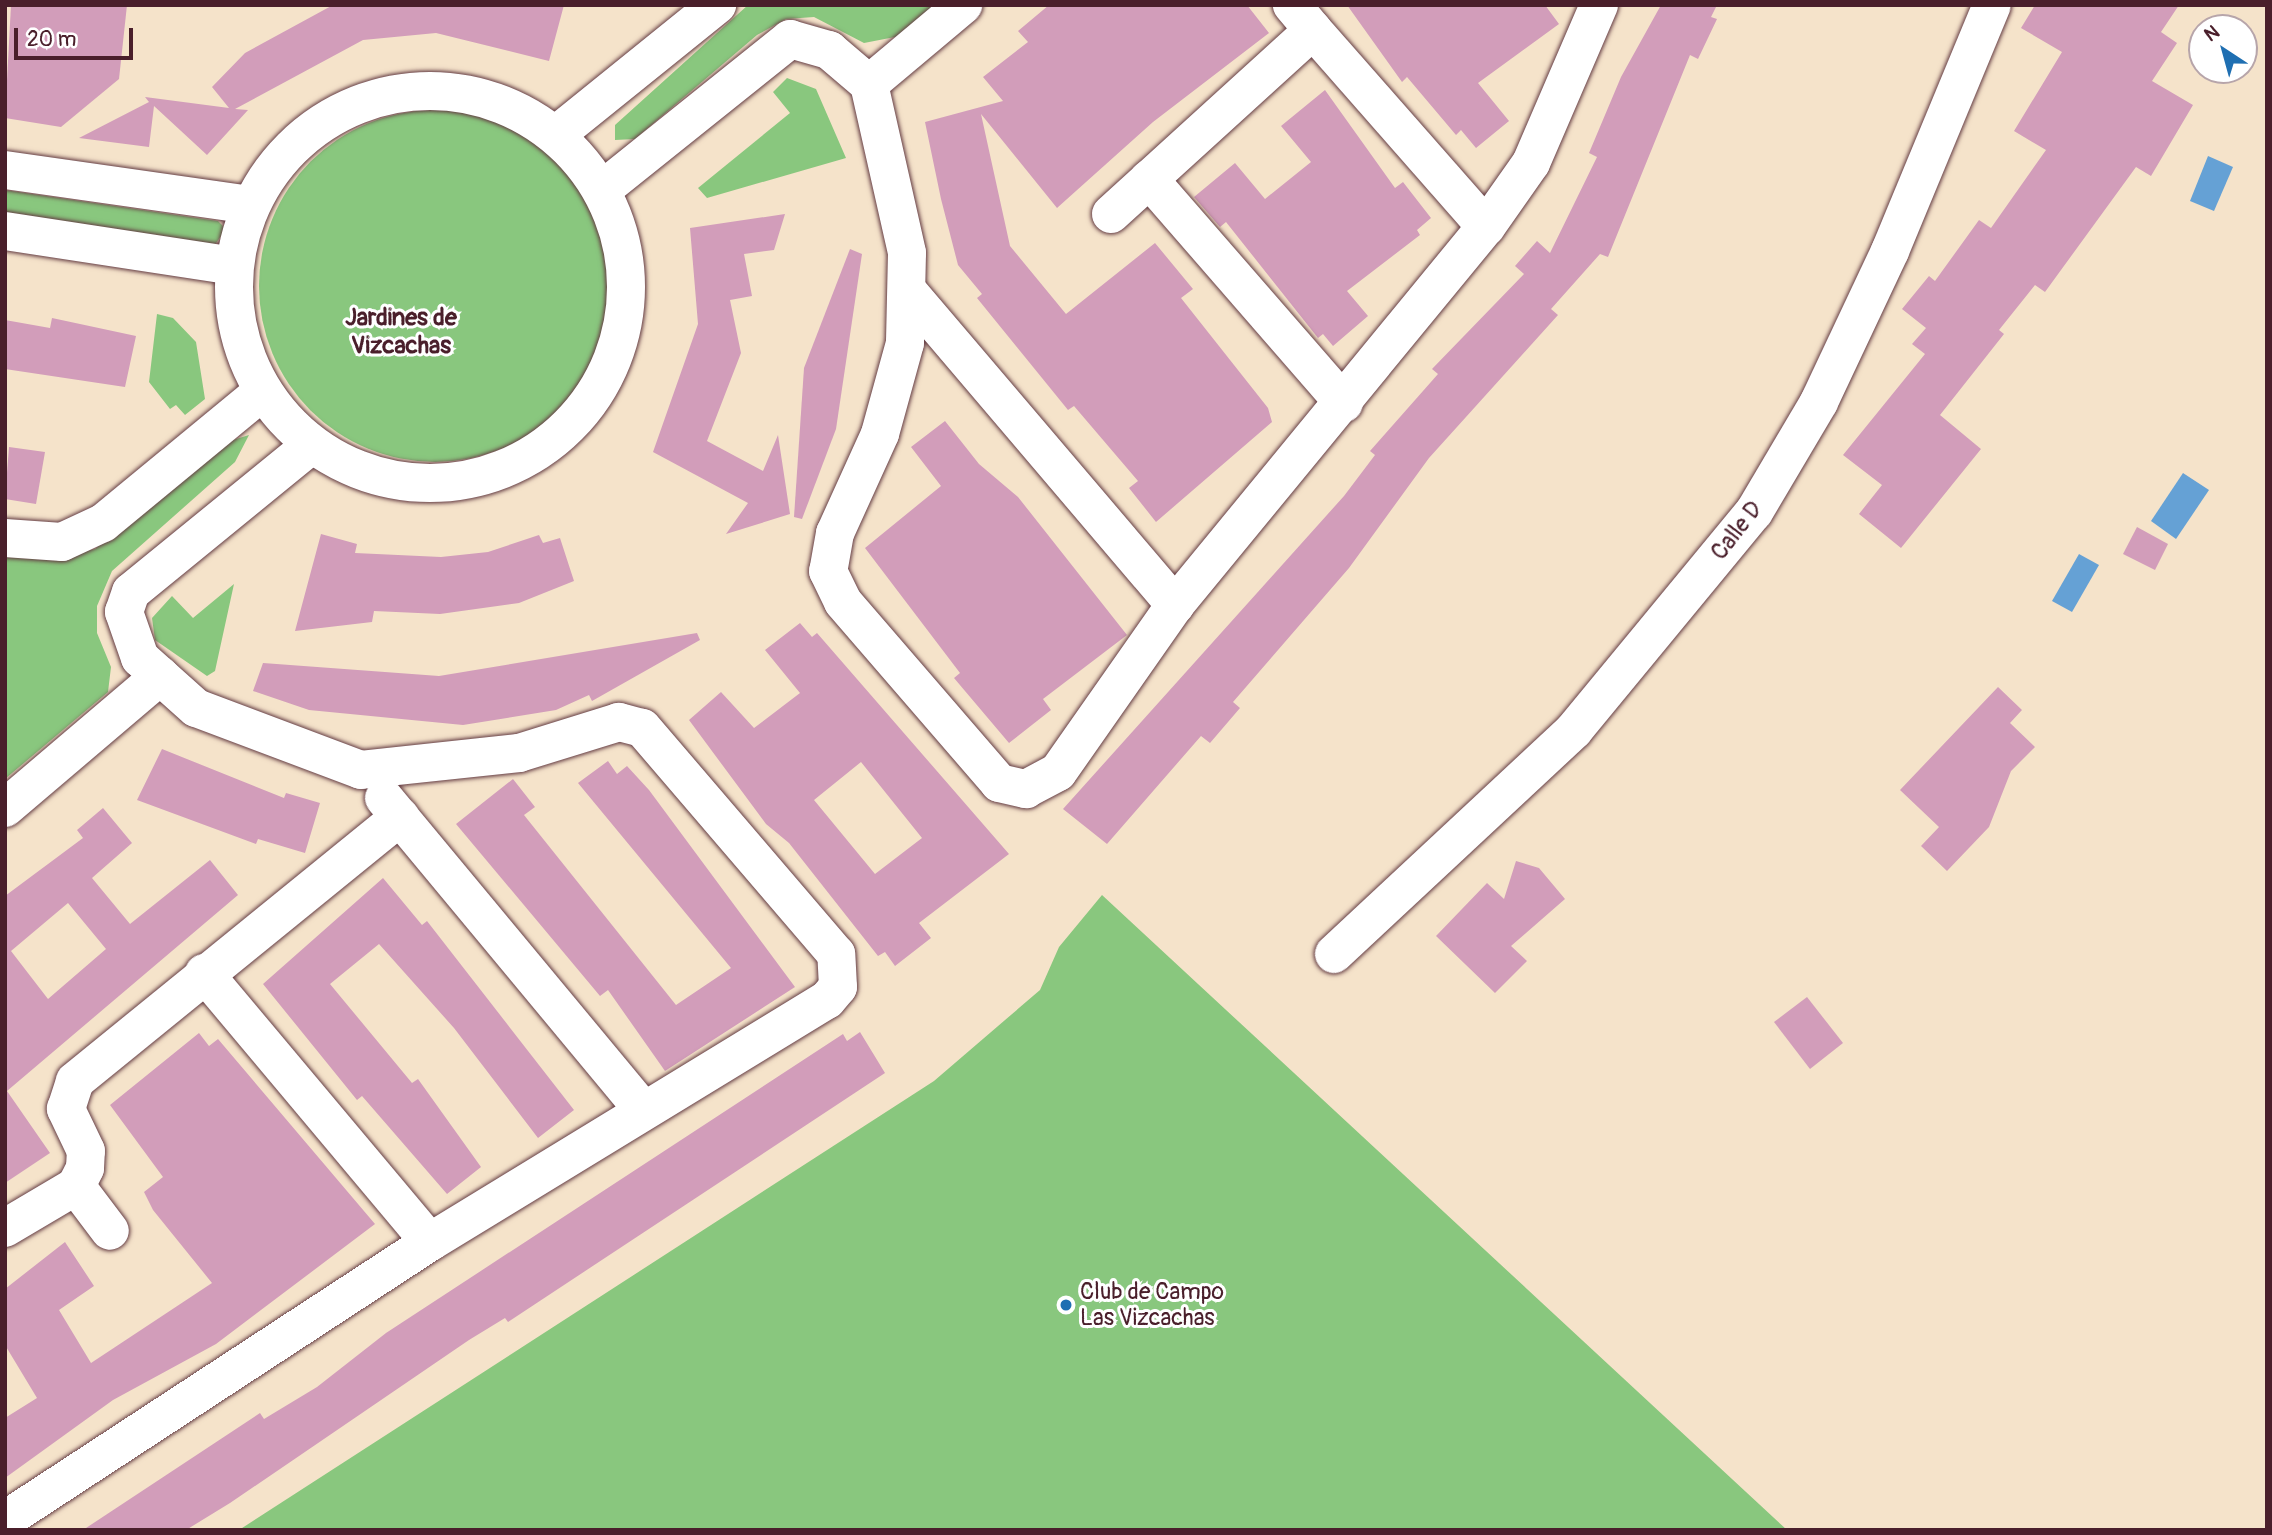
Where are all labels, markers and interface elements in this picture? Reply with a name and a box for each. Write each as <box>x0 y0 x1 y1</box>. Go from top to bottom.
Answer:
scale bar <box>18 14 136 58</box>
north arrow <box>2188 14 2258 84</box>
text: N <box>2200 20 2224 47</box>
text: 20 m <box>27 26 76 53</box>
district label: Jardines de Vizcachas <box>345 304 457 360</box>
street label: Calle D <box>1706 496 1768 566</box>
place label: Club de Campo Las Vizcachas <box>1080 1278 1224 1332</box>
marker: Club de Campo Las Vizcachas <box>1058 1297 1074 1313</box>

